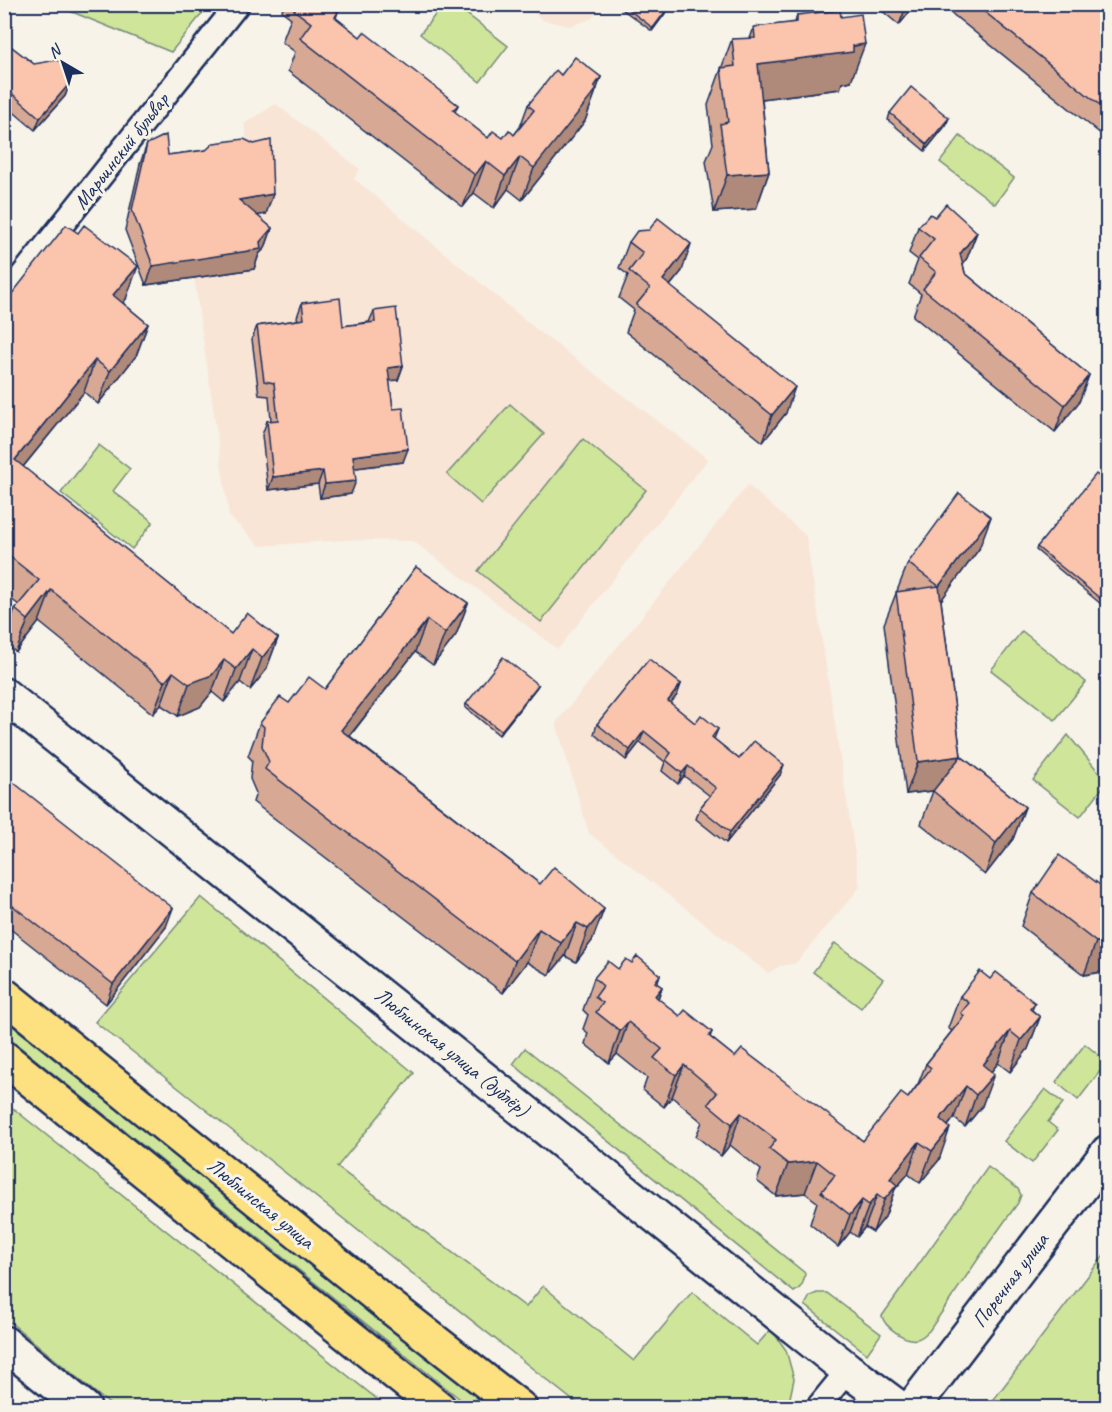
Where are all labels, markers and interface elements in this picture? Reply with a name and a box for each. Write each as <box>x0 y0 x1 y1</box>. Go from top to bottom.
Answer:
north arrow <box>33 33 93 93</box>
text: N <box>44 39 67 63</box>
street label: Марьинский бульвар <box>67 87 175 214</box>
street label: Люблинская улица (дублёр) <box>370 982 535 1123</box>
street label: Люблинская улица <box>202 1152 321 1255</box>
street label: Поречная улица <box>966 1226 1055 1332</box>

